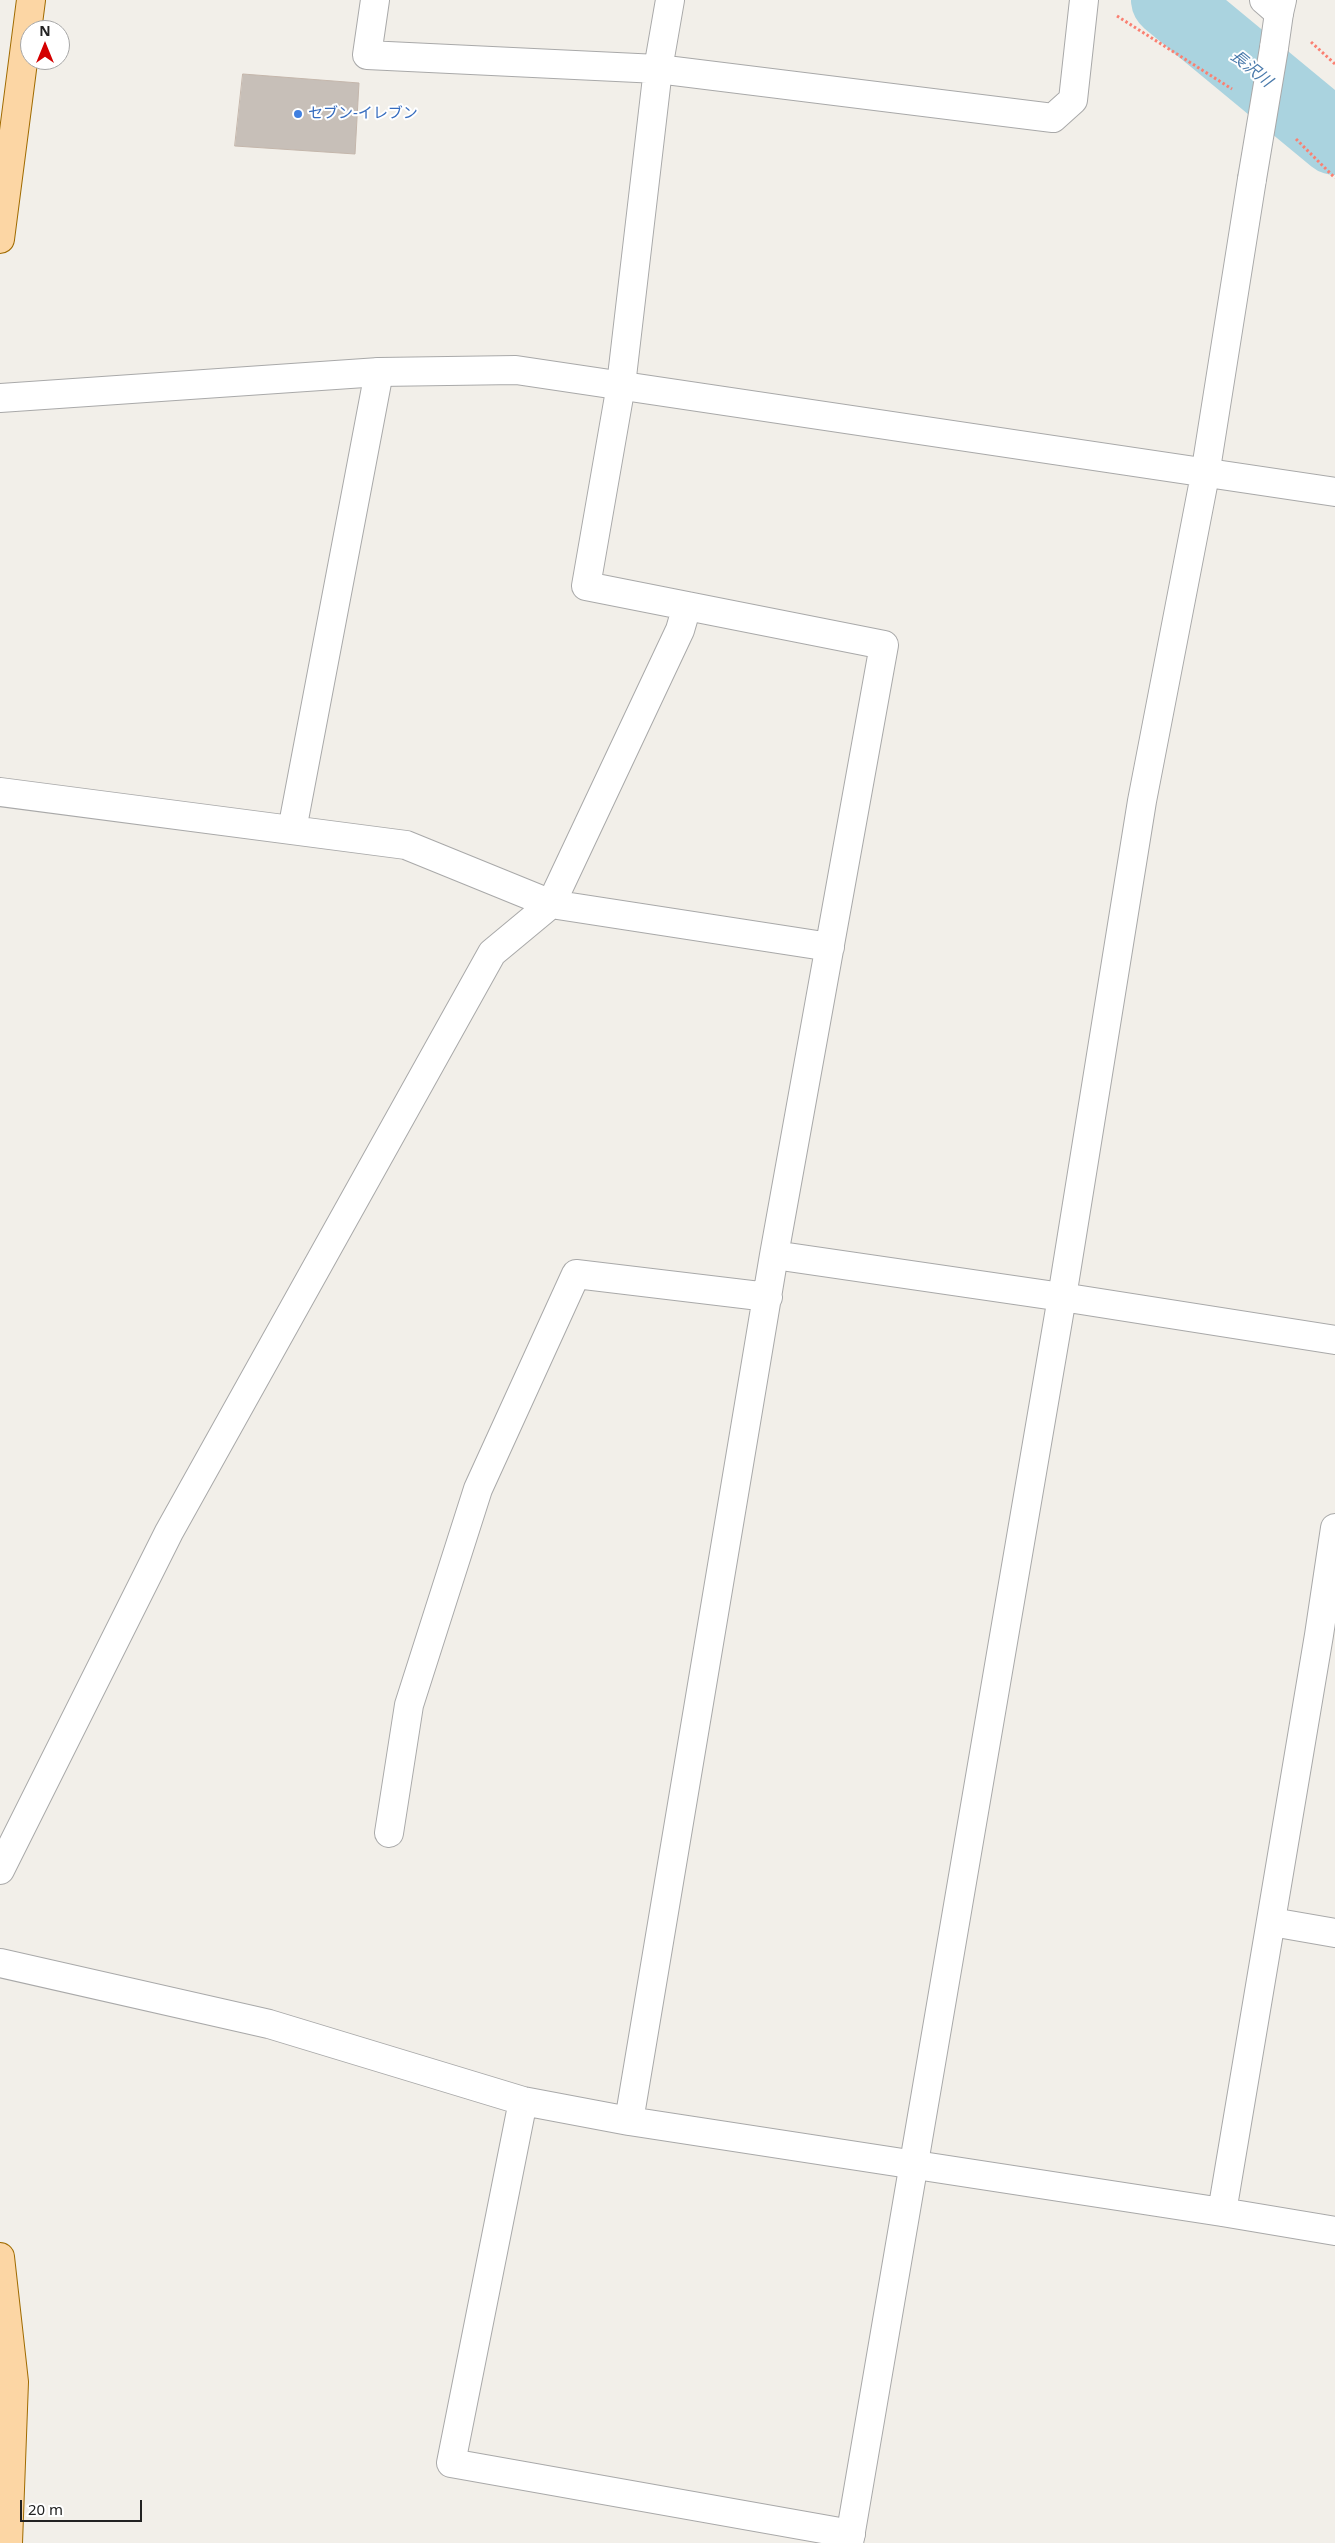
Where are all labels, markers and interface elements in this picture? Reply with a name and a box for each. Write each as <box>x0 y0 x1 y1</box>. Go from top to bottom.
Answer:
north arrow <box>20 20 70 70</box>
text: N <box>39 21 51 40</box>
water label: 長沢川 <box>1226 46 1276 92</box>
place label: セブン-イレブン <box>308 105 418 123</box>
marker: セブン-イレブン <box>292 108 304 120</box>
scale bar <box>22 2490 145 2522</box>
text: 20 m <box>28 2499 63 2519</box>

